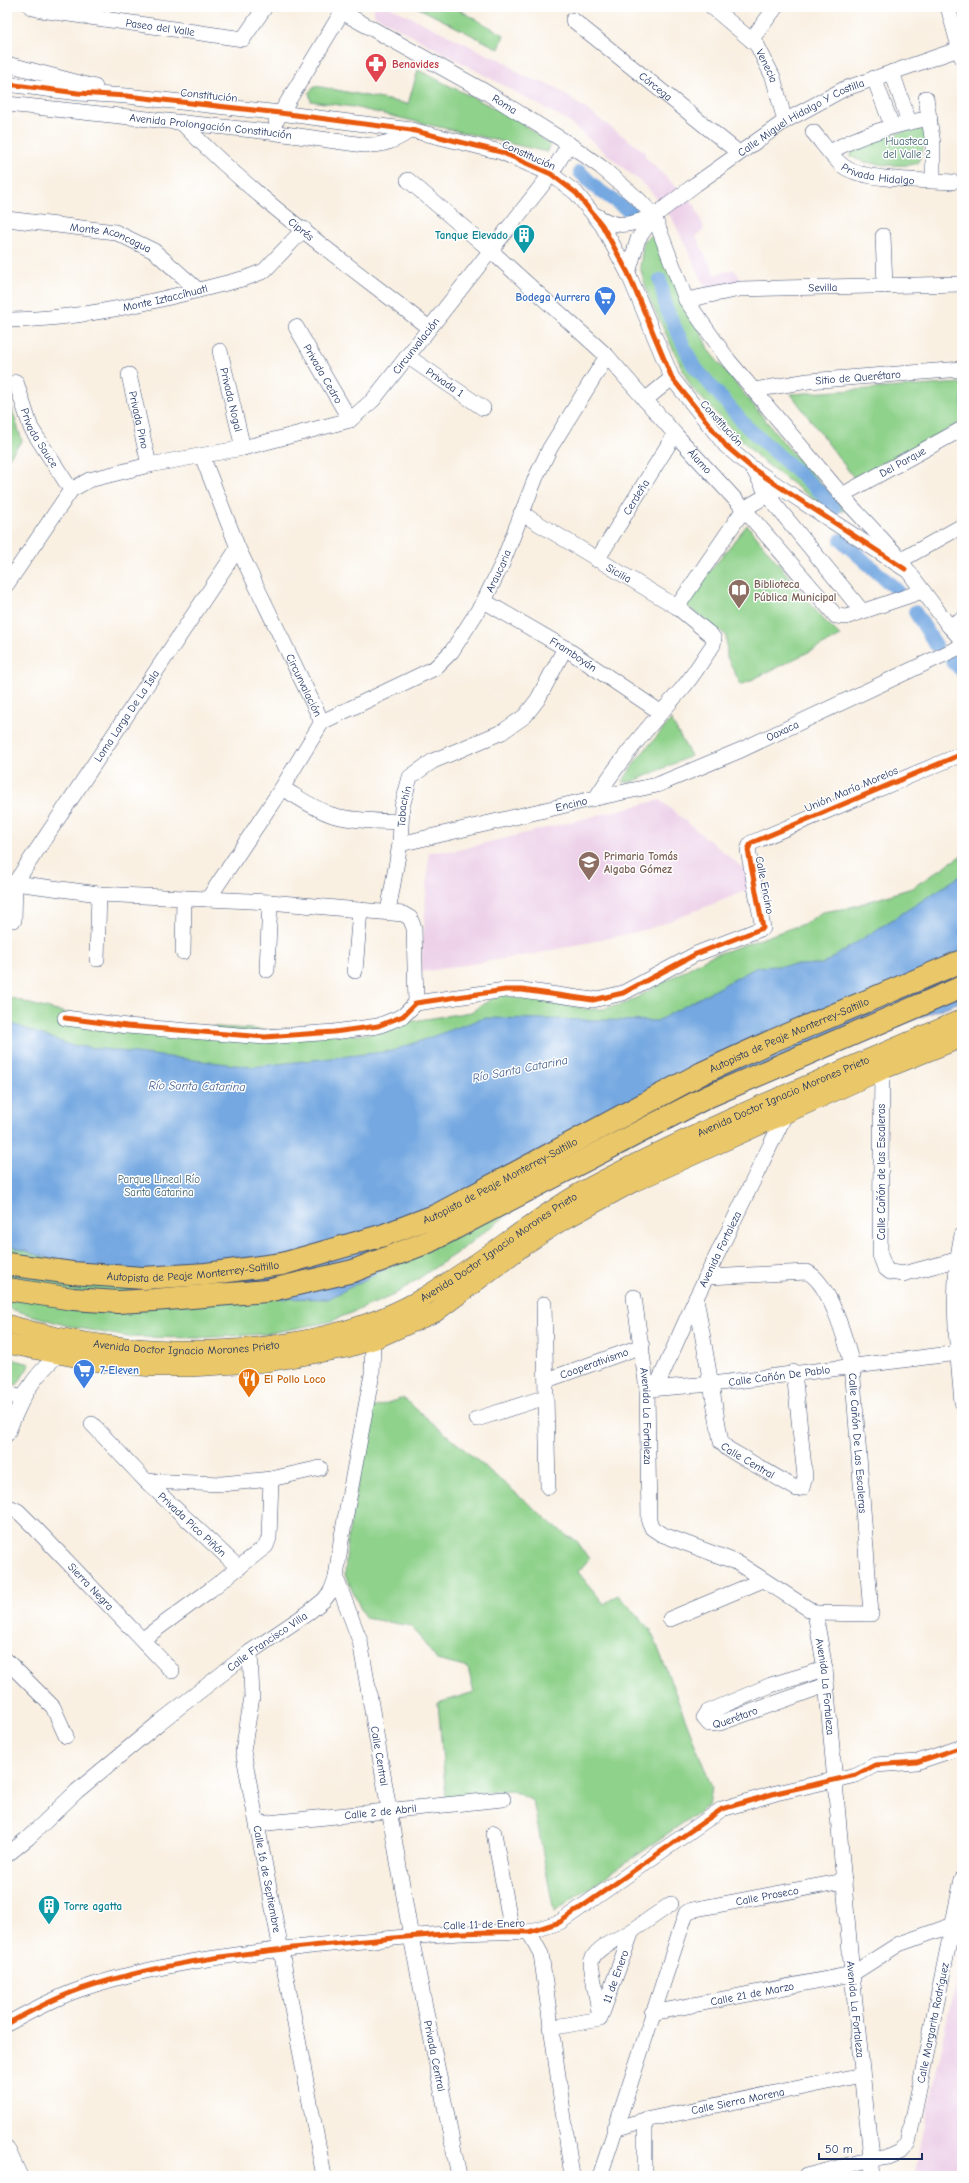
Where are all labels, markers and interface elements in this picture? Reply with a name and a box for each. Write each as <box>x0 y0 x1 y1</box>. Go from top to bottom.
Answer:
street label: Paseo del Valle <box>125 16 196 39</box>
street label: Venecia <box>753 47 780 84</box>
pharmacy icon: Benavides <box>363 51 389 84</box>
place label: Benavides <box>392 58 439 71</box>
street label: Córcega <box>636 69 675 104</box>
street label: Calle Miguel Hidalgo Y Costilla <box>735 76 866 159</box>
street label: Constitución <box>180 86 238 105</box>
street label: Roma <box>490 92 519 117</box>
street label: Avenida Prolongación Constitución <box>129 111 293 142</box>
park label: Huasteca del Valle 2 <box>883 135 931 161</box>
street label: Constitución <box>500 138 558 173</box>
street label: Privada Hidalgo <box>839 161 915 187</box>
street label: Ciprés <box>285 215 317 244</box>
street label: Monte Aconcagua <box>69 221 153 256</box>
building icon: Tanque Elevado <box>511 222 537 255</box>
place label: Tanque Elevado <box>435 229 508 242</box>
street label: Sevilla <box>808 281 838 294</box>
street label: Monte Iztaccíhuatl <box>122 282 209 314</box>
supermarket icon: Bodega Aurrera <box>592 284 618 317</box>
place label: Bodega Aurrera <box>516 291 590 304</box>
street label: Circunvalación <box>390 315 442 377</box>
street label: Privada Cedro <box>300 342 345 406</box>
street label: Privada 1 <box>423 365 466 400</box>
street label: Privada Nogal <box>217 366 245 433</box>
street label: Sitio de Querétaro <box>815 368 902 387</box>
street label: Privada Pino <box>126 390 151 450</box>
street label: Constitución <box>698 398 746 449</box>
street label: Privada Sauce <box>18 406 61 471</box>
street label: Del Parque <box>877 444 929 480</box>
street label: Álamo <box>685 446 714 477</box>
street label: Cerdeña <box>620 477 652 518</box>
street label: Araucaria <box>483 548 514 595</box>
street label: Sicilia <box>604 561 634 586</box>
library icon: Biblioteca Pública Municipal <box>726 577 752 610</box>
place label: Biblioteca Pública Municipal <box>754 578 836 604</box>
street label: Framboyán <box>547 635 599 675</box>
street label: Circunvalación <box>283 652 324 719</box>
street label: Loma Larga De La Isla <box>92 668 162 764</box>
street label: Oaxaca <box>764 718 801 744</box>
street label: Unión María Morelos <box>802 764 900 815</box>
street label: Tabachín <box>395 784 414 827</box>
street label: Encino <box>554 794 589 814</box>
school or university icon: Primaria Tomás Algaba Gómez <box>576 849 602 882</box>
place label: Primaria Tomás Algaba Gómez <box>604 850 678 876</box>
street label: Calle Encino <box>753 855 777 915</box>
street label: Autopista de Peaje Monterrey-Saltillo <box>707 995 871 1076</box>
water label: Río Santa Catarina <box>471 1053 569 1085</box>
street label: Avenida Doctor Ignacio Morones Prieto <box>695 1053 871 1140</box>
water label: Río Santa Catarina <box>148 1078 246 1094</box>
street label: Calle Cañón de las Escaleras <box>875 1103 888 1240</box>
street label: Autopista de Peaje Monterrey-Saltillo <box>421 1135 580 1227</box>
park label: Parque Lineal Río Santa Catarina <box>118 1173 200 1199</box>
street label: Avenida Doctor Ignacio Morones Prieto <box>418 1190 580 1305</box>
street label: Avenida Fortaleza <box>696 1209 744 1289</box>
street label: Autopista de Peaje Monterrey-Saltillo <box>106 1258 280 1285</box>
street label: Avenida Doctor Ignacio Morones Prieto <box>93 1337 281 1357</box>
street label: Cooperativismo <box>558 1345 630 1382</box>
supermarket icon: 7-Eleven <box>71 1357 97 1390</box>
street label: Calle Cañón De Pablo <box>728 1363 831 1389</box>
place label: 7-Eleven <box>100 1364 139 1377</box>
restaurant icon: El Pollo Loco <box>236 1366 262 1399</box>
street label: Avenida La Fortaleza <box>637 1367 654 1465</box>
place label: El Pollo Loco <box>264 1373 326 1386</box>
street label: Calle Cañón De Las Escaleras <box>846 1373 869 1514</box>
street label: Calle Central <box>718 1440 777 1482</box>
street label: Privada Pico Piñón <box>155 1490 229 1560</box>
street label: Sierra Negra <box>65 1560 116 1613</box>
street label: Calle Francisco Villa <box>225 1609 310 1674</box>
street label: Avenida La Fortaleza <box>813 1637 837 1736</box>
street label: Querétaro <box>712 1704 760 1731</box>
street label: Calle Central <box>368 1725 391 1787</box>
street label: Calle 2 de Abril <box>344 1802 417 1822</box>
street label: Calle 16 de Septiembre <box>250 1824 284 1934</box>
street label: Calle Proseco <box>735 1884 800 1908</box>
building icon: Torre agatta <box>36 1893 62 1926</box>
place label: Torre agatta <box>64 1900 122 1913</box>
street label: Calle 11 de Enero <box>443 1917 525 1932</box>
street label: 11 de Enero <box>600 1948 632 2005</box>
street label: Avenida La Fortaleza <box>844 1960 867 2058</box>
street label: Calle Margarita Rodríguez <box>914 1961 952 2084</box>
street label: Calle 21 de Marzo <box>709 1979 795 2008</box>
street label: Privada Central <box>421 2019 448 2093</box>
street label: Calle Sierra Morena <box>690 2085 786 2117</box>
scale bar <box>819 2135 922 2161</box>
text: 50 m <box>825 2142 853 2156</box>

